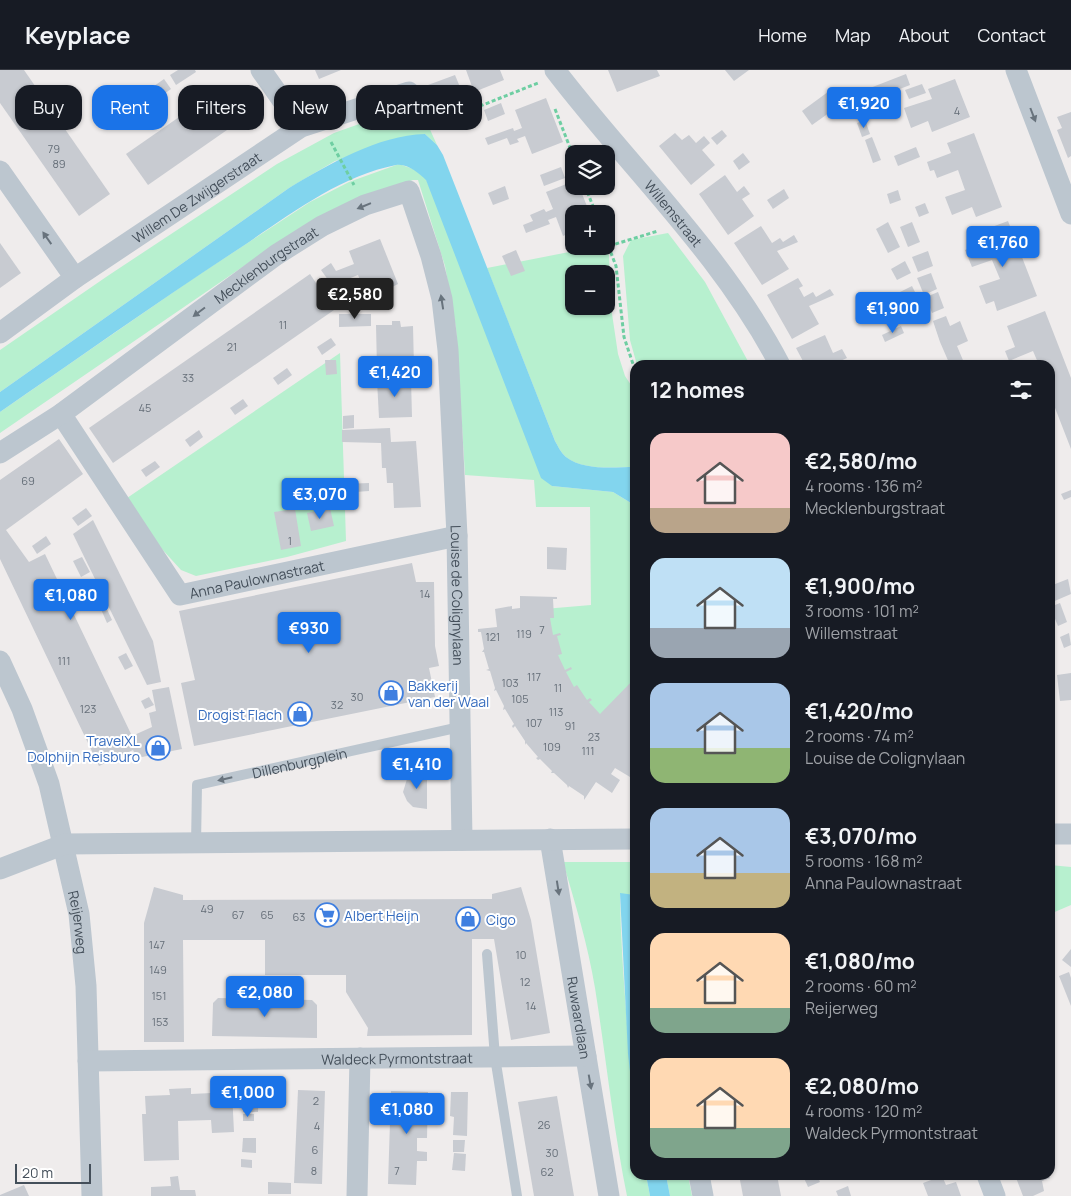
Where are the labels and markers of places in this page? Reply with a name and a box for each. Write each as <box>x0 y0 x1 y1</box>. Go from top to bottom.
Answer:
pin: €1,920 <box>823 87 905 129</box>
pin: €1,760 <box>962 226 1044 268</box>
pin: €2,580 <box>314 278 396 320</box>
pin: €1,900 <box>852 292 934 334</box>
pin: €1,420 <box>354 356 436 398</box>
pin: €3,070 <box>279 478 361 520</box>
pin: €1,080 <box>30 578 112 621</box>
pin: €930 <box>279 612 339 654</box>
place label: Bakkerij van der Waal <box>408 676 489 711</box>
shop icon: Bakkerij van der Waal <box>378 680 404 706</box>
shop icon: Drogist Flach <box>287 701 313 727</box>
place label: Drogist Flach <box>198 705 282 724</box>
place label: TravelXL Dolphijn Reisburo <box>27 731 140 766</box>
shop icon: TravelXL Dolphijn Reisburo <box>145 735 171 761</box>
pin: €1,410 <box>376 748 458 790</box>
supermarket icon: Albert Heijn <box>314 902 340 928</box>
place label: Albert Heijn <box>344 906 419 925</box>
shop icon: Cigo <box>455 906 481 932</box>
place label: Cigo <box>486 910 516 929</box>
pin: €2,080 <box>224 976 306 1018</box>
pin: €1,000 <box>207 1076 289 1118</box>
pin: €1,080 <box>366 1092 448 1135</box>

